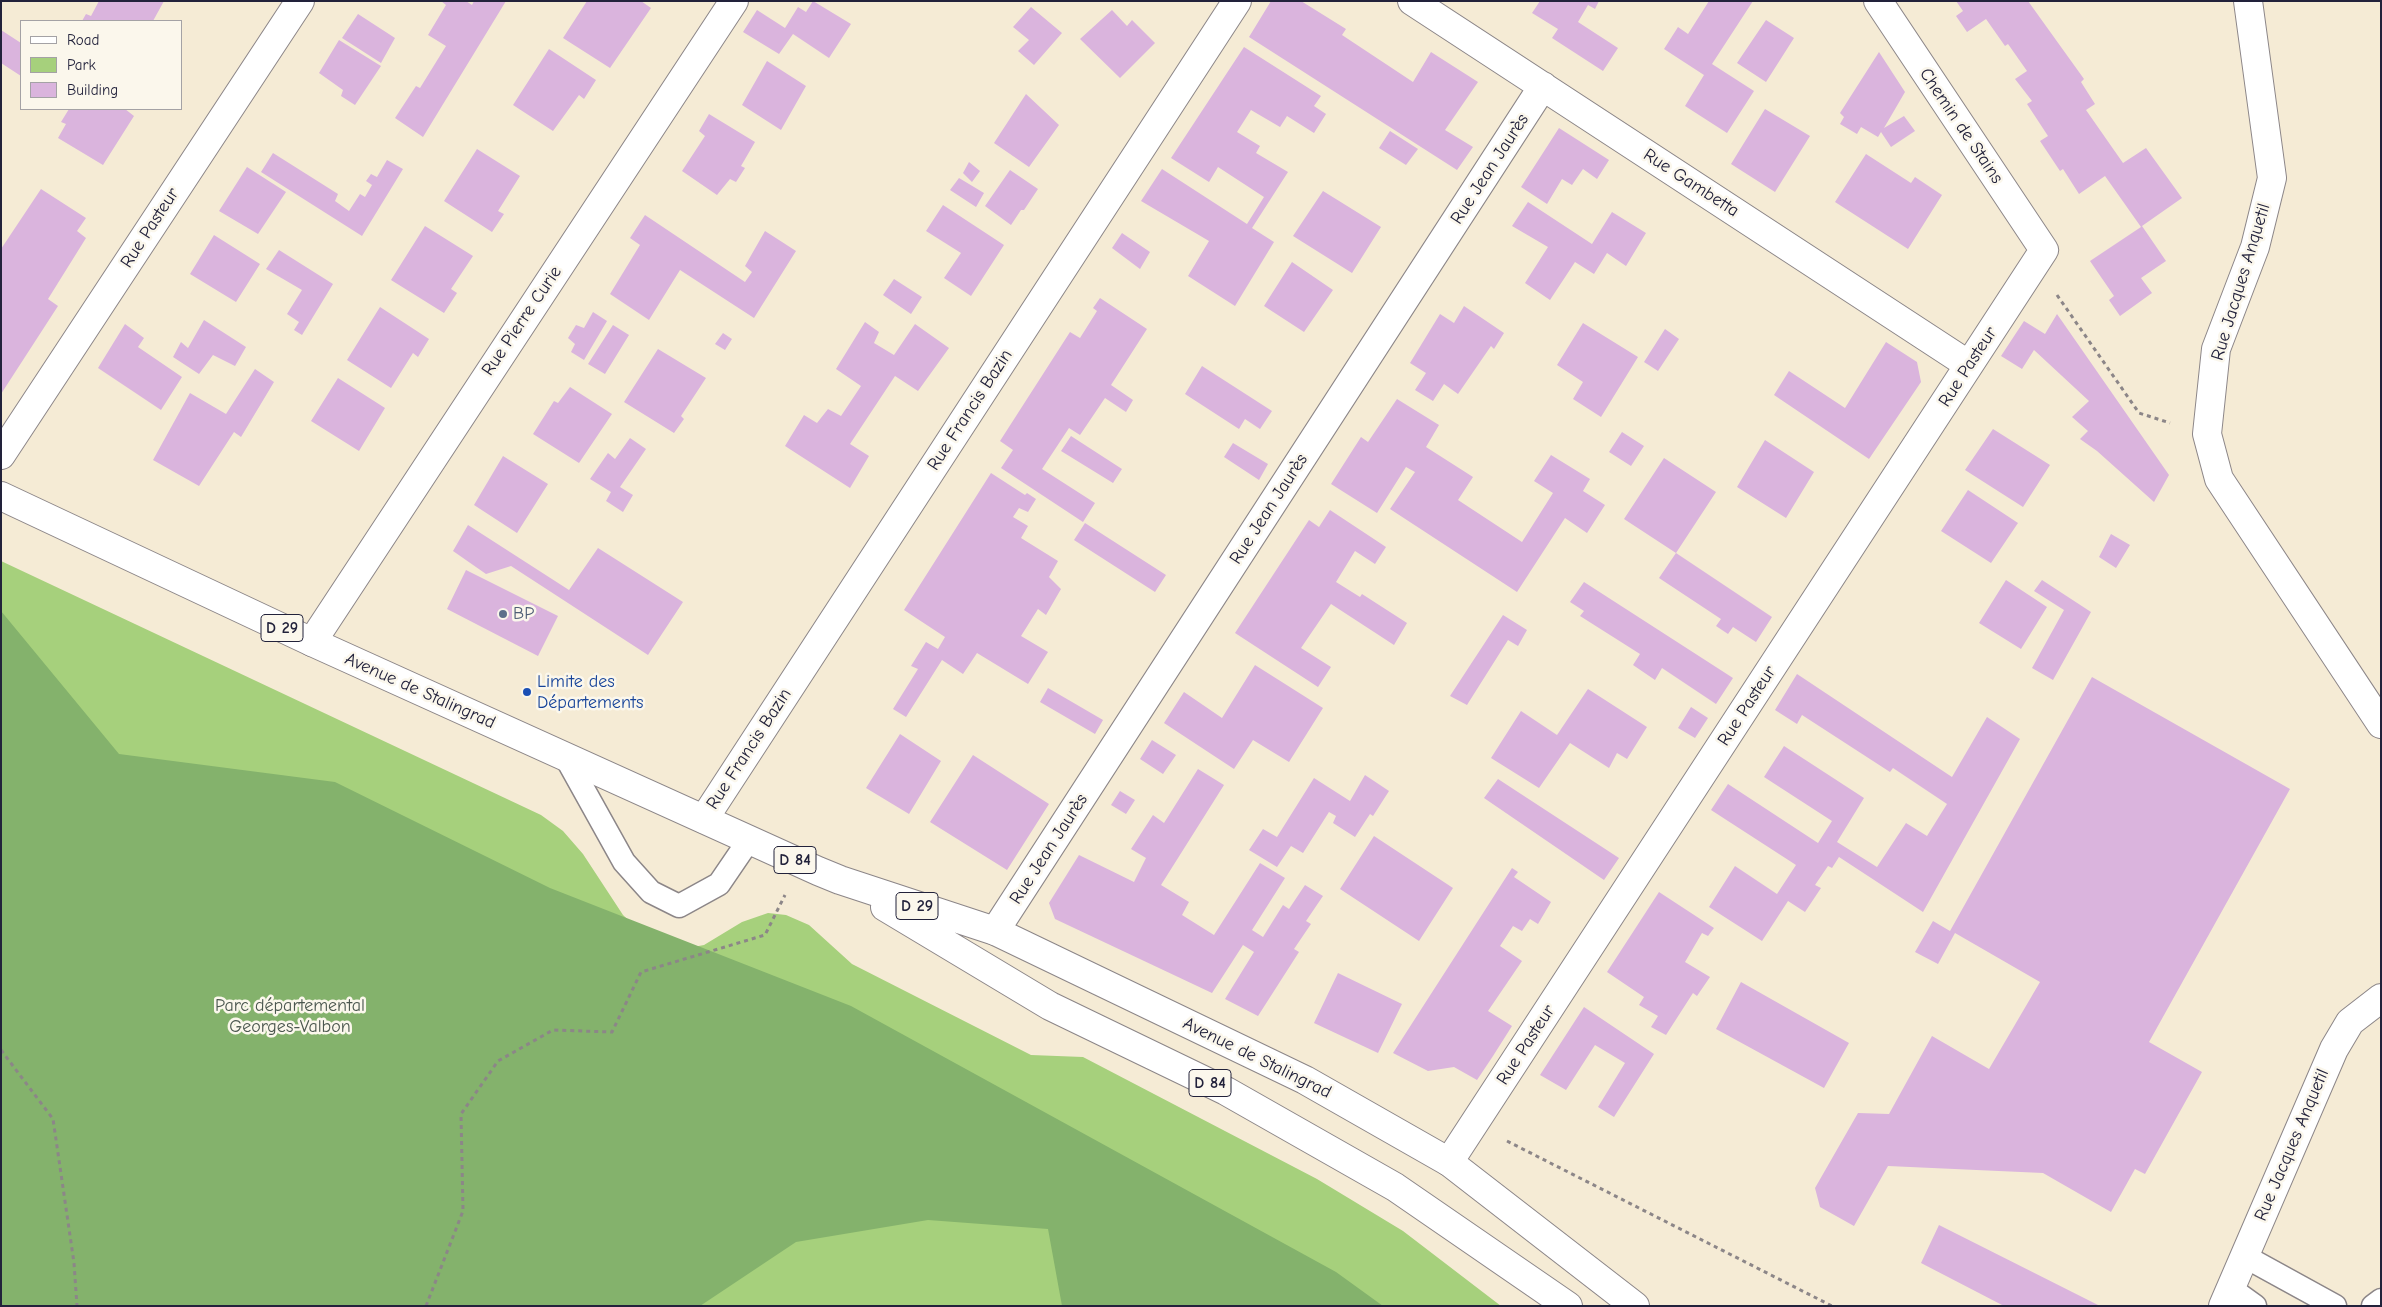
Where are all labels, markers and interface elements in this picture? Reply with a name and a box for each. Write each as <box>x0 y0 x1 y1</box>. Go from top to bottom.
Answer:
legend <box>20 20 182 110</box>
text: Road <box>67 31 99 49</box>
text: Park <box>67 56 96 74</box>
street label: Chemin de Stains <box>1914 64 2008 188</box>
text: Building <box>67 81 118 99</box>
street label: Rue Jean Jaurès <box>1446 110 1534 228</box>
street label: Rue Gambetta <box>1639 144 1743 222</box>
street label: Rue Pasteur <box>116 184 184 272</box>
street label: Rue Jacques Anquetil <box>2207 201 2275 363</box>
street label: Rue Pierre Curie <box>477 262 567 380</box>
street label: Rue Pasteur <box>1934 323 2002 411</box>
street label: Rue Francis Bazin <box>923 345 1017 475</box>
street label: Rue Jean Jaurès <box>1225 450 1313 568</box>
place label: BP <box>513 603 534 625</box>
marker: BP <box>497 608 509 620</box>
road number: D 29 <box>261 614 303 641</box>
street label: Avenue de Stalingrad <box>341 648 499 734</box>
street label: Rue Pasteur <box>1713 662 1781 750</box>
place label: Limite des Départements <box>537 671 643 714</box>
street label: Rue Francis Bazin <box>702 684 796 814</box>
marker: Limite des Départements <box>521 686 533 698</box>
street label: Rue Jean Jaurès <box>1005 790 1093 908</box>
road number: D 84 <box>774 846 816 874</box>
road number: D 29 <box>896 892 938 919</box>
park label: Parc départemental Georges-Valbon <box>215 995 365 1038</box>
street label: Rue Pasteur <box>1492 1001 1560 1089</box>
street label: Avenue de Stalingrad <box>1179 1013 1335 1103</box>
street label: Rue Jacques Anquetil <box>2250 1066 2334 1224</box>
road number: D 84 <box>1189 1070 1231 1096</box>

